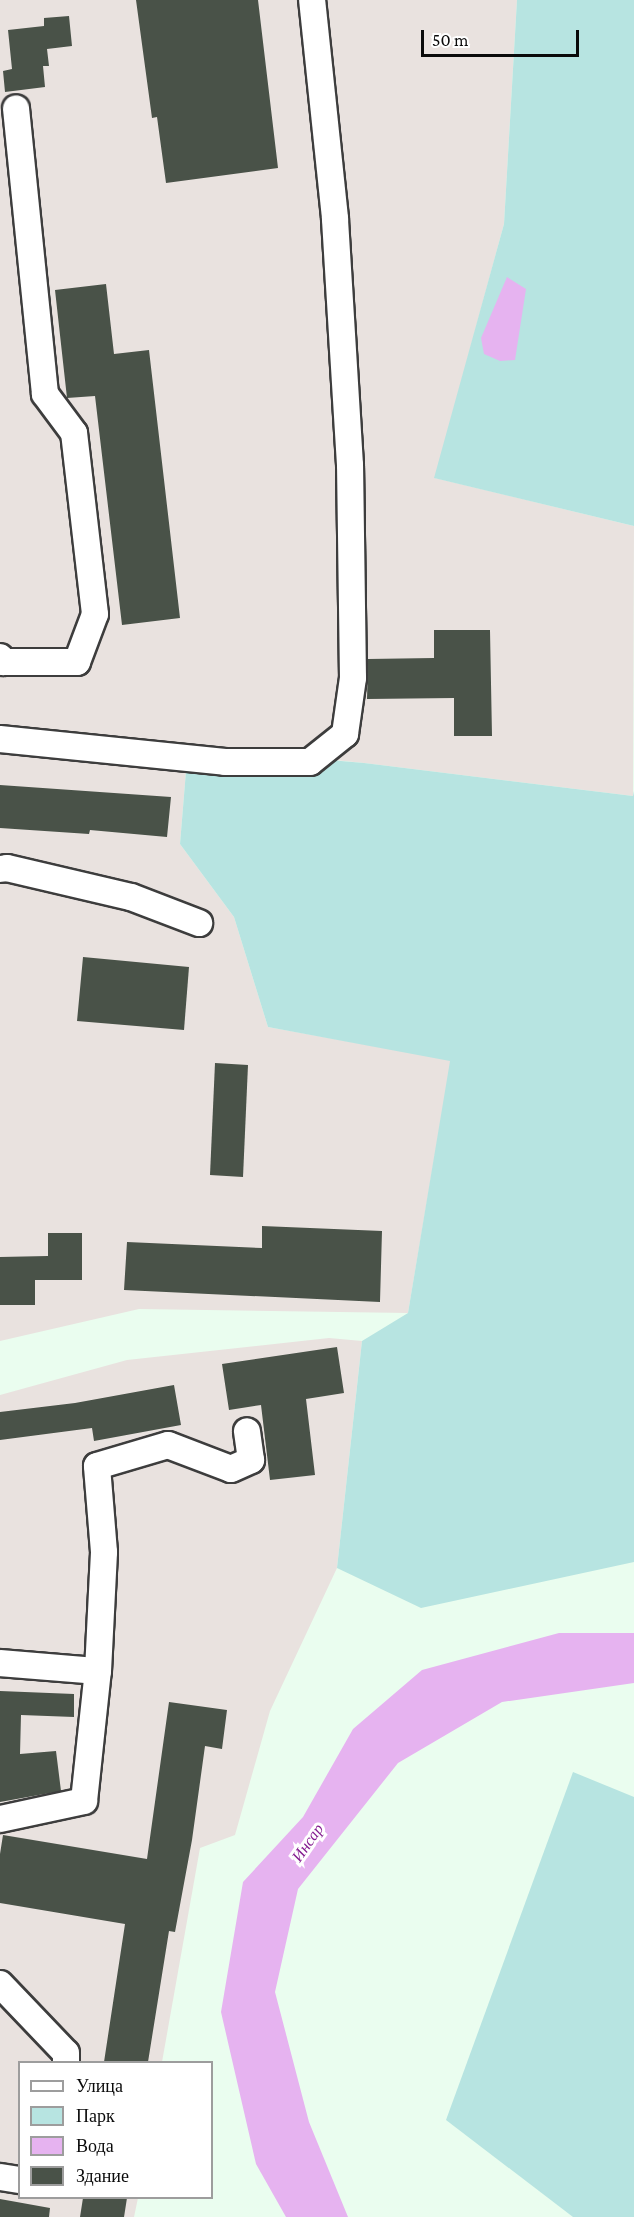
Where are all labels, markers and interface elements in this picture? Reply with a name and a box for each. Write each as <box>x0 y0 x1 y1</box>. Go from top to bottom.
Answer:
scale bar <box>424 18 582 56</box>
text: 50 m <box>432 30 469 50</box>
water label: Инсар <box>288 1820 328 1866</box>
legend <box>18 2061 213 2199</box>
text: Улица <box>76 2076 123 2096</box>
text: Парк <box>76 2106 115 2126</box>
text: Вода <box>76 2136 114 2156</box>
text: Здание <box>76 2166 129 2186</box>

